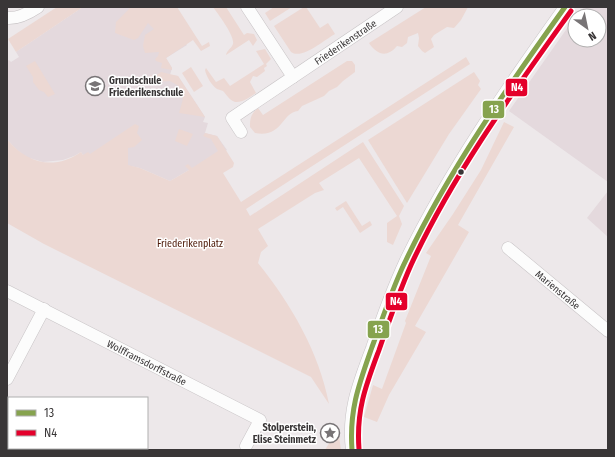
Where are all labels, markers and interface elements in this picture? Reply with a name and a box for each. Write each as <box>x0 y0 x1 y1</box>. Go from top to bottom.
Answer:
north arrow <box>567 8 607 48</box>
street label: Friederikenstraße <box>312 18 379 68</box>
text: N <box>586 29 598 43</box>
school or university icon: Grundschule Friederikenschule <box>84 75 106 97</box>
place label: Grundschule Friederikenschule <box>109 75 183 99</box>
line badge: N4 <box>505 78 528 97</box>
text: N4 <box>511 81 523 94</box>
line badge: 13 <box>482 100 505 119</box>
text: 13 <box>489 103 499 116</box>
unlabelled marker <box>456 167 466 177</box>
park label: Friederikenplatz <box>157 238 223 250</box>
street label: Marienstraße <box>533 268 582 312</box>
line badge: N4 <box>385 292 408 311</box>
text: N4 <box>390 295 402 308</box>
line badge: 13 <box>367 320 390 339</box>
text: 13 <box>373 323 383 336</box>
street label: Wolfframsdorffstraße <box>105 338 188 388</box>
legend <box>8 397 148 449</box>
text: 13 <box>44 406 54 420</box>
place label: Stolperstein, Elise Steinmetz <box>253 422 317 446</box>
place icon: Stolperstein, Elise Steinmetz <box>319 422 341 444</box>
text: N4 <box>44 426 57 440</box>

